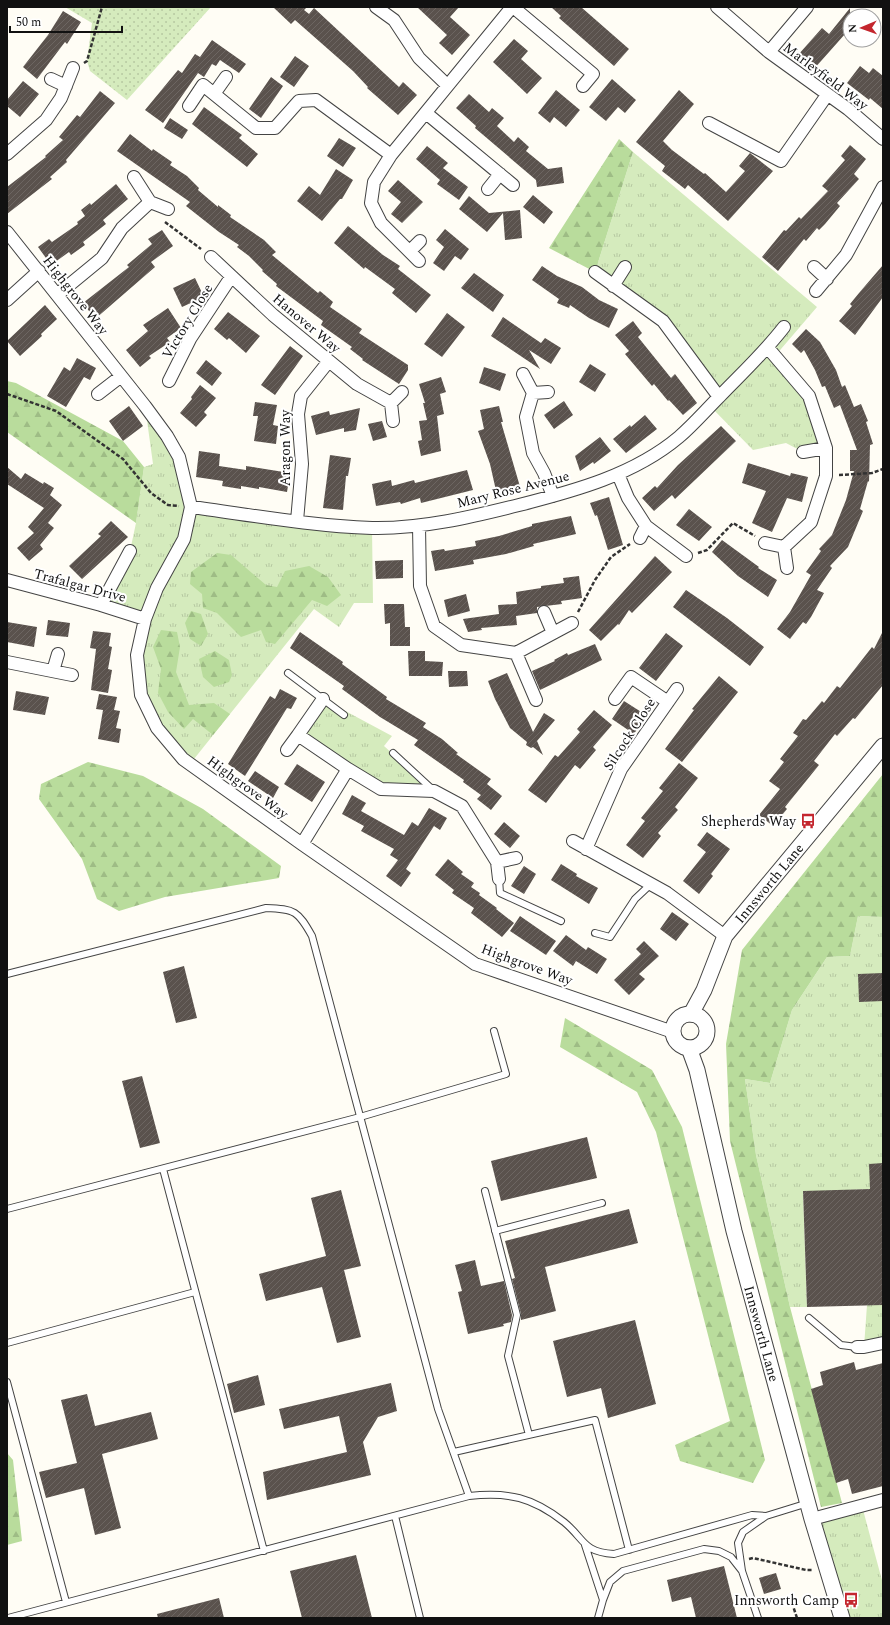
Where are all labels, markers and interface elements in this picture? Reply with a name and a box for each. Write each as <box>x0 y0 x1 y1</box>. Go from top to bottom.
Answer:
scale bar <box>10 8 122 34</box>
north arrow <box>842 8 882 48</box>
text: 50 m <box>16 13 41 32</box>
text: N <box>844 24 861 33</box>
street label: Marleyfield Way <box>779 37 874 116</box>
street label: Highgrove Way <box>38 251 114 341</box>
street label: Victory Close <box>157 279 218 363</box>
street label: Hanover Way <box>268 289 346 359</box>
street label: Aragon Way <box>275 408 296 486</box>
street label: Mary Rose Avenue <box>455 465 572 514</box>
street label: Trafalgar Drive <box>31 563 129 608</box>
street label: Silcock Close <box>598 694 661 775</box>
street label: Highgrove Way <box>203 751 294 825</box>
place label: Shepherds Way <box>701 811 797 832</box>
bus stop icon: Shepherds Way <box>799 812 817 830</box>
street label: Innsworth Lane <box>730 839 809 928</box>
street label: Highgrove Way <box>478 938 577 991</box>
street label: Innsworth Lane <box>738 1283 784 1384</box>
place label: Innsworth Camp <box>734 1590 839 1611</box>
bus stop icon: Innsworth Camp <box>842 1591 860 1609</box>

